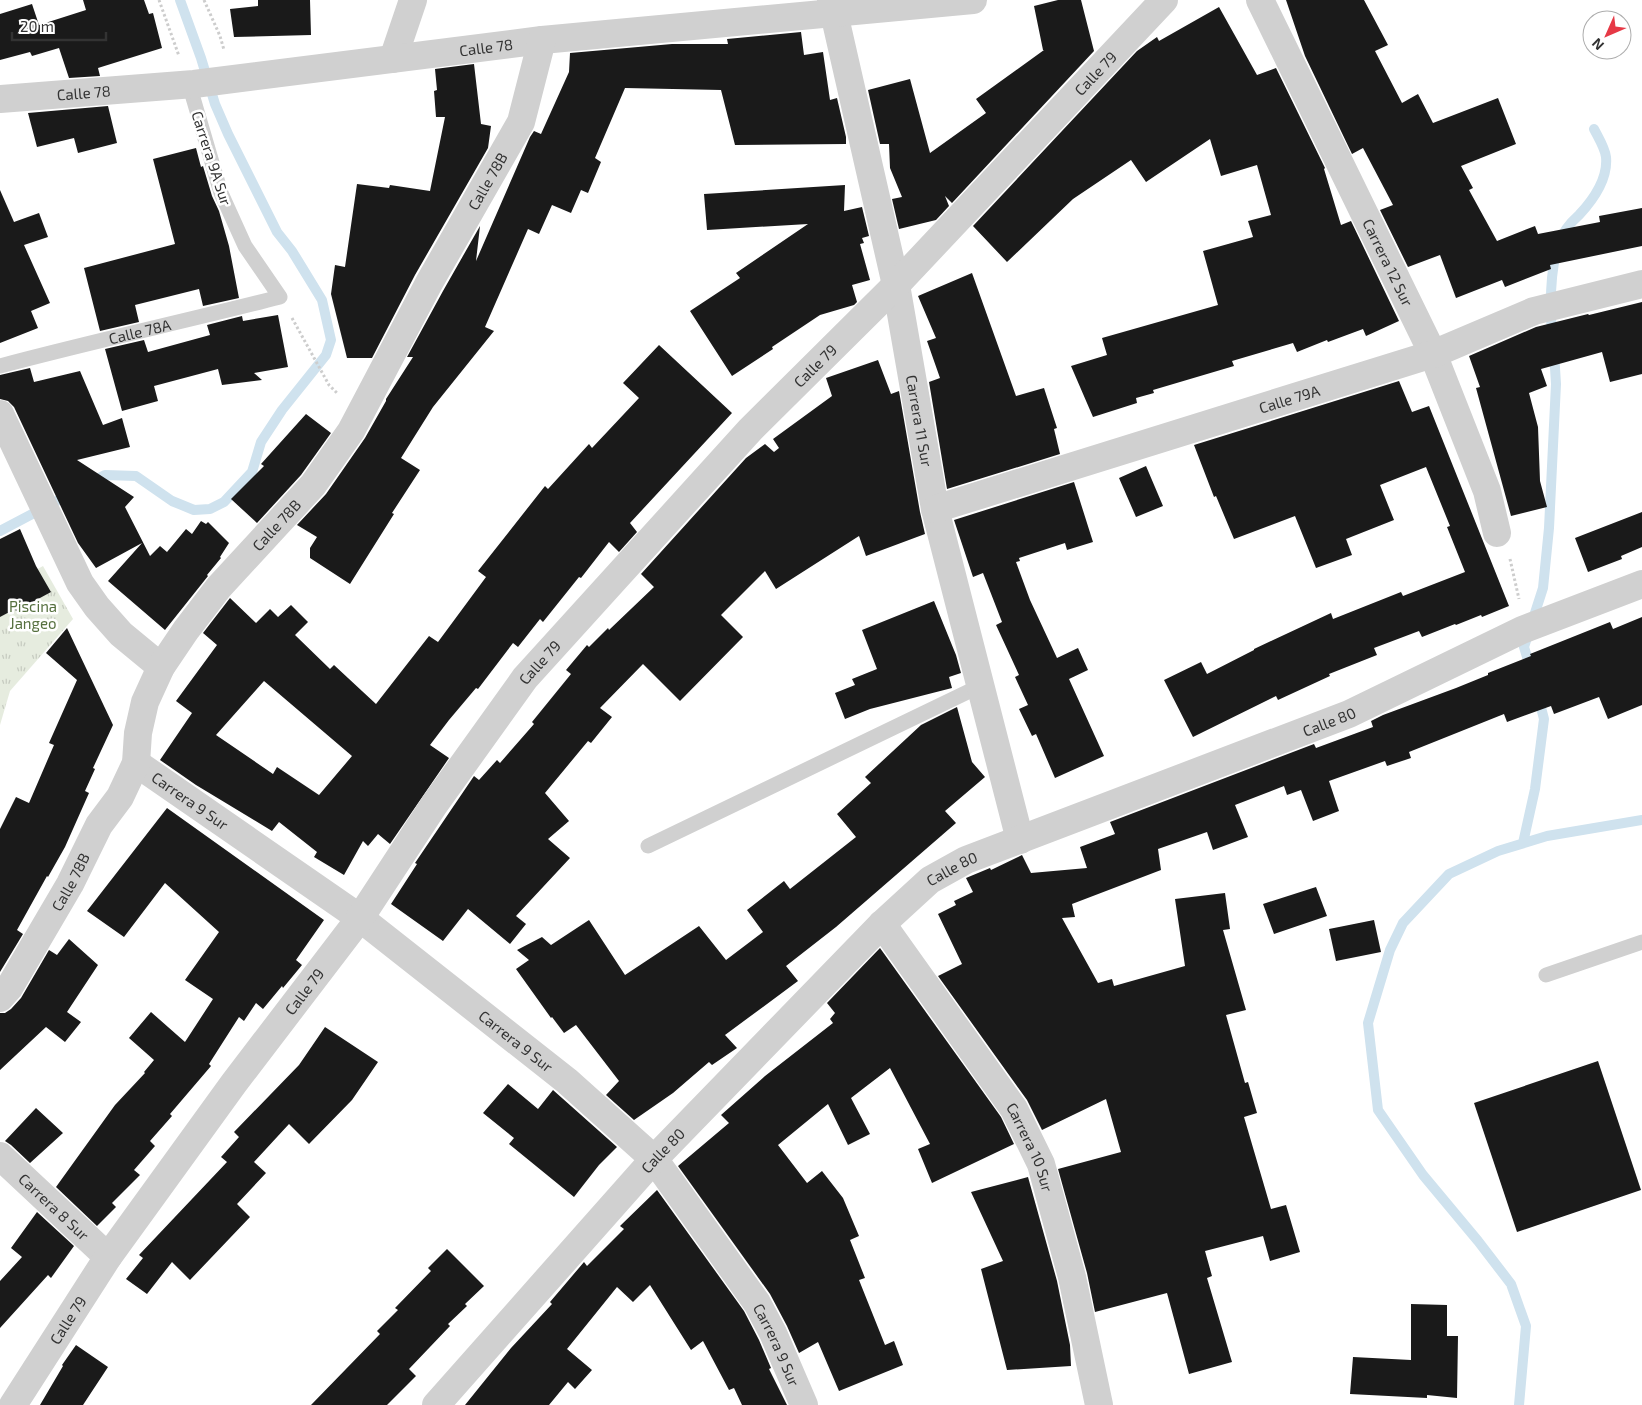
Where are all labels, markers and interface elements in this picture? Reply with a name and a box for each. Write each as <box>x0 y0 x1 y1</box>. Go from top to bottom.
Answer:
scale bar <box>12 10 106 42</box>
north arrow <box>1582 10 1632 60</box>
text: 20 m <box>20 17 54 35</box>
street label: Calle 78 <box>458 35 514 59</box>
text: N <box>1588 35 1607 54</box>
street label: Calle 79 <box>1070 48 1120 99</box>
street label: Calle 78 <box>56 81 111 104</box>
street label: Carrera 9A Sur <box>188 109 236 207</box>
street label: Calle 78B <box>464 149 511 213</box>
street label: Carrera 12 Sur <box>1359 216 1417 309</box>
street label: Calle 78A <box>107 315 173 347</box>
street label: Calle 79 <box>790 340 840 391</box>
street label: Carrera 11 Sur <box>903 373 936 468</box>
street label: Calle 79A <box>1257 381 1323 417</box>
street label: Calle 78B <box>248 496 304 554</box>
park label: Piscina Jangeo <box>9 597 57 632</box>
street label: Calle 79 <box>515 636 564 688</box>
street label: Calle 80 <box>1300 703 1359 740</box>
street label: Carrera 9 Sur <box>148 768 232 833</box>
street label: Calle 80 <box>923 848 980 889</box>
street label: Calle 78B <box>47 850 93 914</box>
street label: Calle 79 <box>281 965 327 1018</box>
street label: Carrera 9 Sur <box>475 1006 557 1076</box>
street label: Carrera 10 Sur <box>1003 1099 1057 1194</box>
street label: Calle 80 <box>637 1124 688 1176</box>
street label: Carrera 8 Sur <box>15 1169 93 1244</box>
street label: Calle 79 <box>46 1293 90 1347</box>
street label: Carrera 9 Sur <box>750 1300 804 1389</box>

